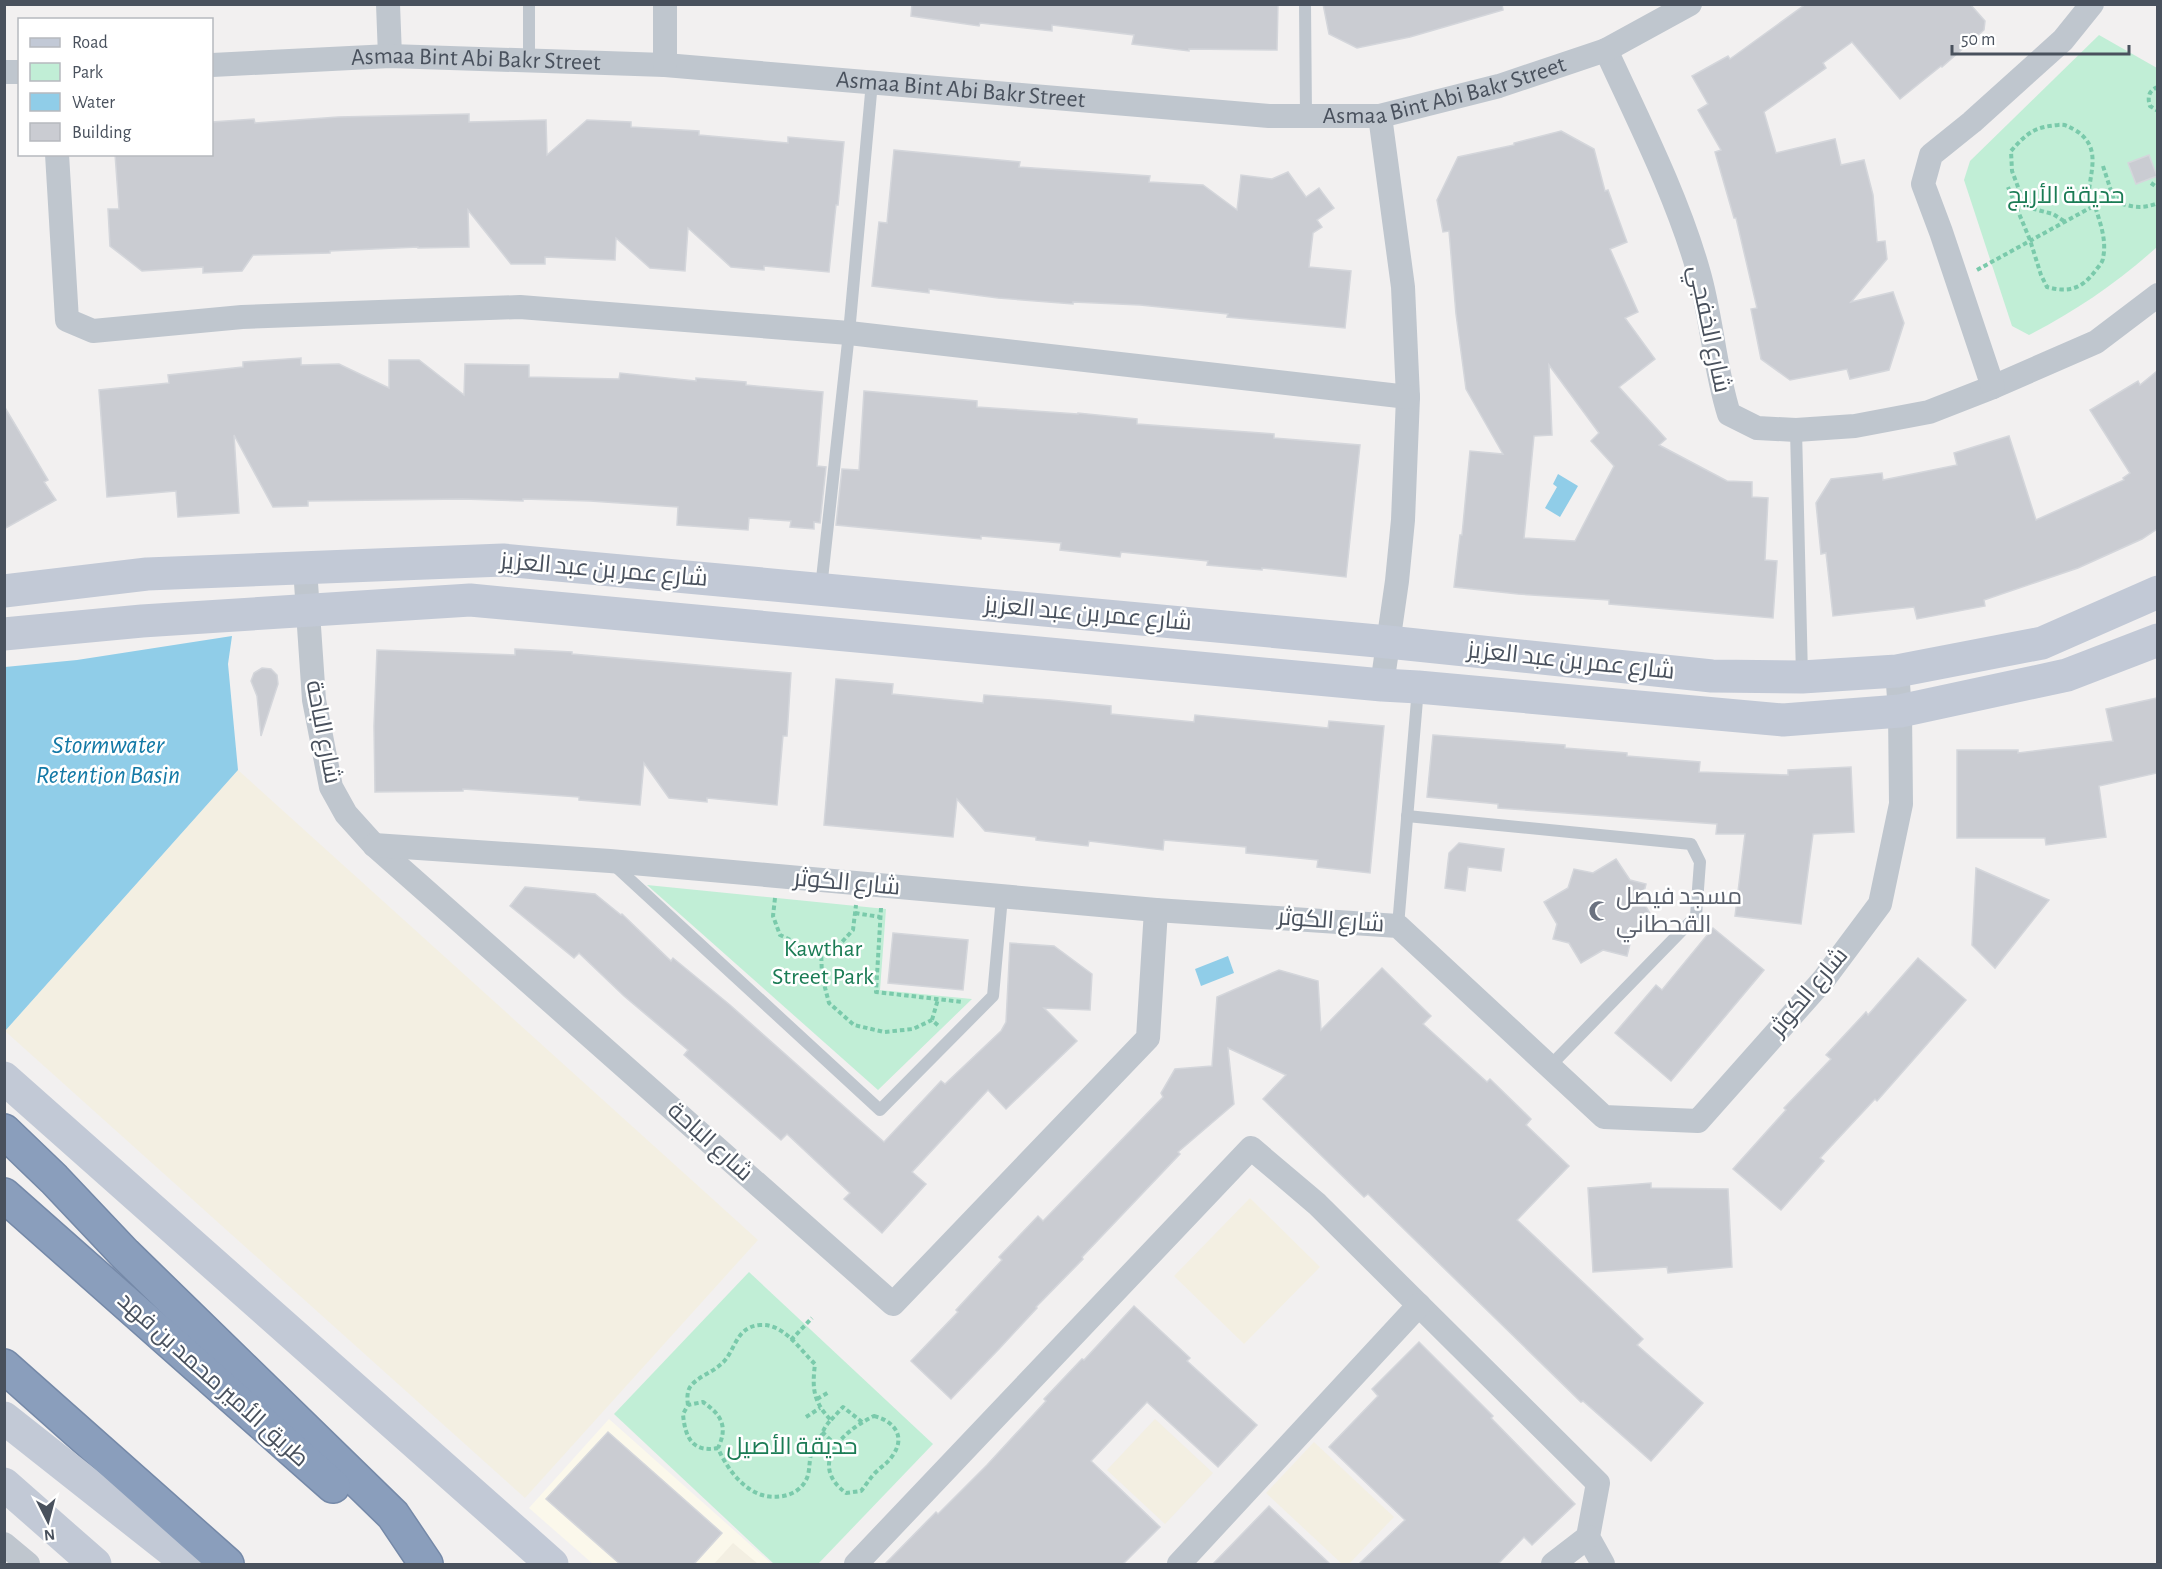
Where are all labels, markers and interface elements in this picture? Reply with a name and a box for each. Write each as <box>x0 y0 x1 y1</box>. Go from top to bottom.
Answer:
legend <box>18 18 213 156</box>
scale bar <box>1952 18 2129 56</box>
text: 50 m <box>1961 31 1995 49</box>
text: Road <box>72 34 108 52</box>
street label: Asmaa Bint Abi Bakr Street <box>350 44 601 75</box>
street label: Asmaa Bint Abi Bakr Street <box>1322 52 1569 129</box>
text: Park <box>72 64 104 82</box>
street label: Asmaa Bint Abi Bakr Street <box>835 67 1087 112</box>
text: Water <box>72 94 115 112</box>
text: Building <box>72 124 132 142</box>
park label: حديقة الأريج <box>2007 182 2125 211</box>
street label: شارع الخفجي <box>1678 263 1735 396</box>
street label: شارع عمر بن عبد العزيز <box>497 548 709 594</box>
street label: شارع عمر بن عبد العزيز <box>981 592 1193 638</box>
street label: شارع عمر بن عبد العزيز <box>1464 637 1676 687</box>
street label: شارع الباحة <box>298 678 346 786</box>
water label: Stormwater Retention Basin <box>36 732 180 788</box>
street label: شارع الكوثر <box>791 865 901 903</box>
place label: مسجد فيصل القحطاني <box>1616 885 1742 943</box>
mosque icon: مسجد فيصل القحطاني <box>1587 899 1611 923</box>
street label: شارع الكوثر <box>1275 904 1385 940</box>
park label: Kawthar Street Park <box>772 937 874 989</box>
street label: شارع الكوثر <box>1763 943 1855 1044</box>
street label: شارع الباحة <box>661 1097 758 1188</box>
street label: طريق الأمير محمد بن فهد <box>112 1287 314 1473</box>
park label: حديقة الأصيل <box>726 1433 858 1460</box>
north arrow <box>18 1491 78 1551</box>
text: N <box>43 1526 56 1543</box>

